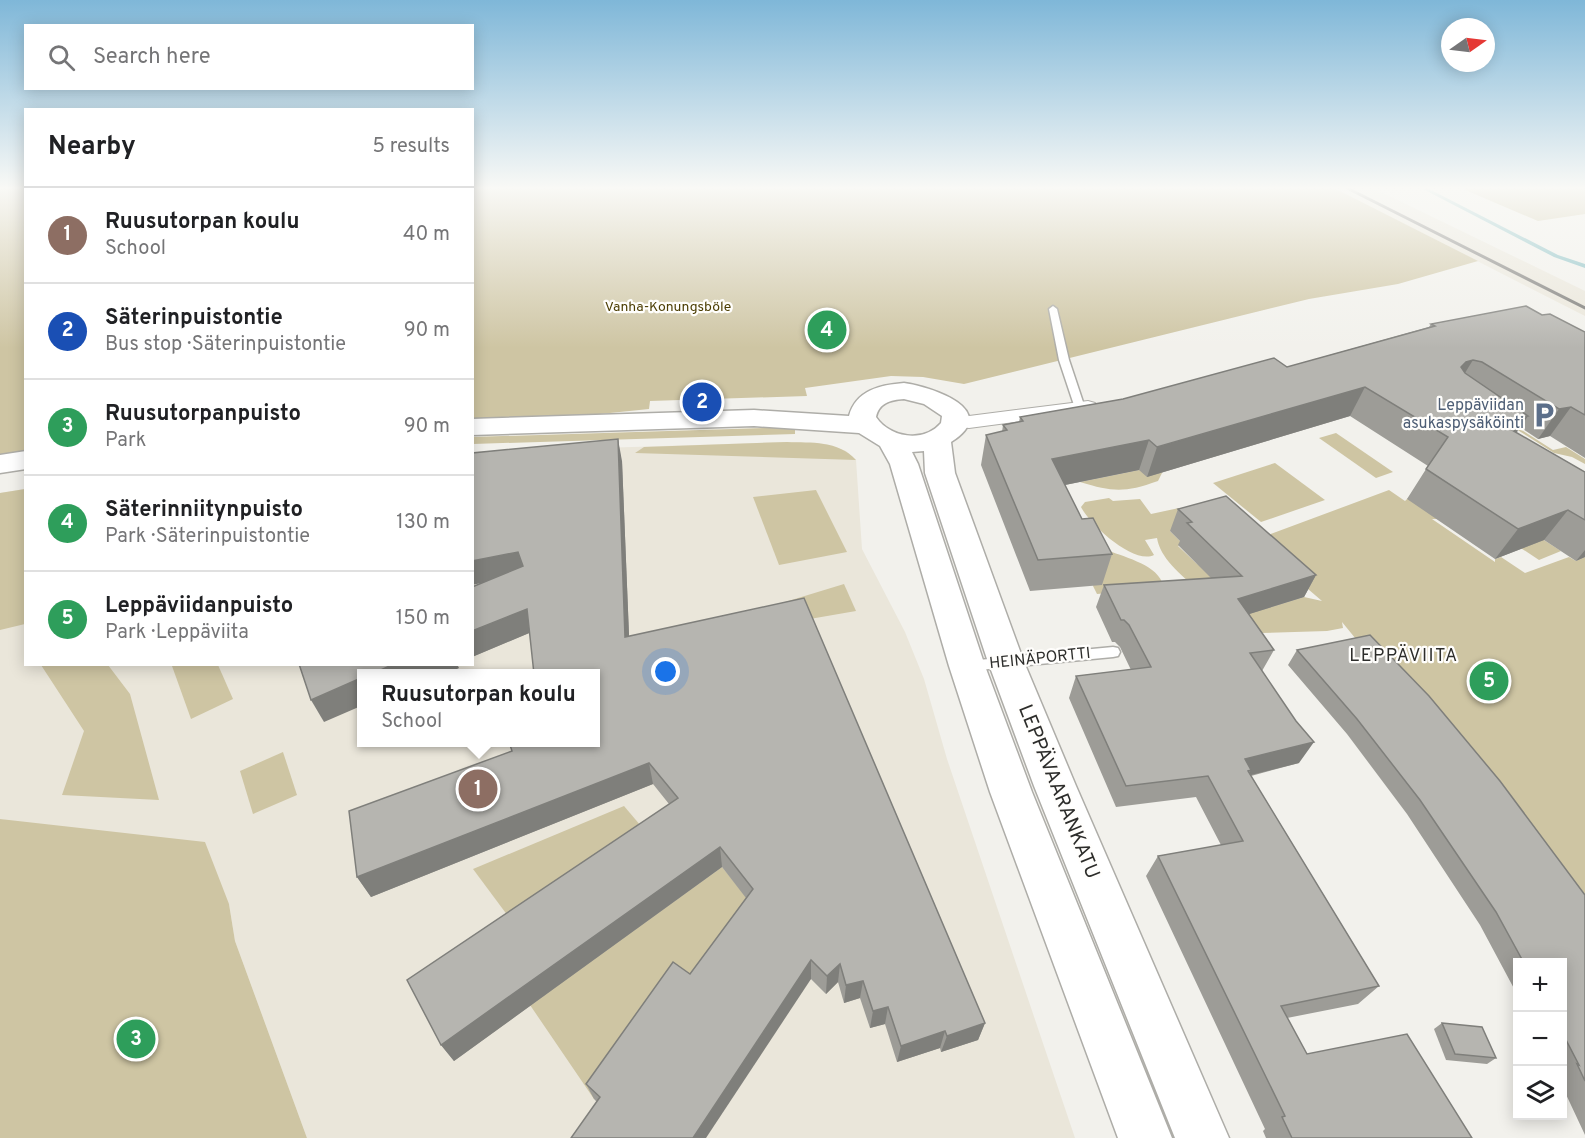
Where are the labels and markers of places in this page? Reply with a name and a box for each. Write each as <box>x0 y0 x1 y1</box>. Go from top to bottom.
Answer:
pin: 4 <box>808 308 846 352</box>
pin: 2 <box>682 380 722 424</box>
place label: Leppäviidan asukaspysäköinti <box>1403 396 1524 434</box>
parking icon: Leppäviidan asukaspysäköinti <box>1529 400 1559 430</box>
pin: 5 <box>1470 658 1508 704</box>
pin: 1 <box>458 766 498 812</box>
pin: 3 <box>116 1016 156 1062</box>

